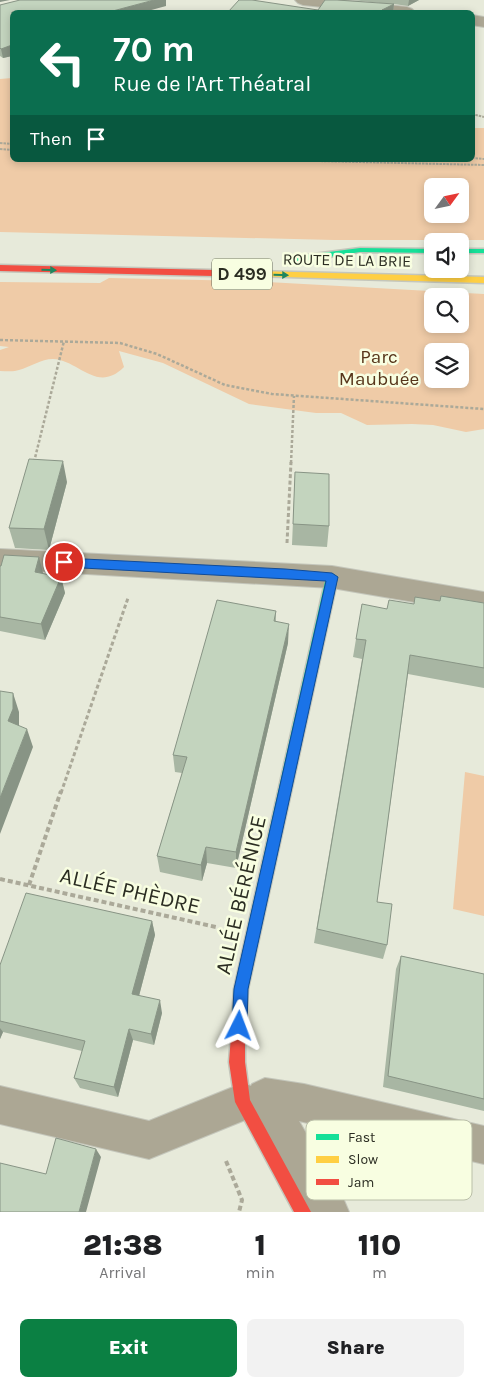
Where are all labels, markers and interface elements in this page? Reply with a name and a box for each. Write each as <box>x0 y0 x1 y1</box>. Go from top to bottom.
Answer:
text: 70 m <box>113 29 195 70</box>
icon: left <box>30 30 95 95</box>
text: Rue de l'Art Théatral <box>113 71 311 97</box>
icon: arrive <box>82 125 110 153</box>
text: Then <box>30 128 72 150</box>
north arrow <box>424 178 469 222</box>
map controls <box>424 178 469 388</box>
button: sound <box>424 233 469 278</box>
street label: ROUTE DE LA BRIE <box>283 249 411 271</box>
road number: D 499 <box>212 258 272 290</box>
one-way arrow <box>41 266 57 274</box>
one-way arrow <box>273 271 289 279</box>
button: search <box>424 288 469 333</box>
button: layers <box>424 343 469 388</box>
park label: Parc Maubuée <box>339 346 419 390</box>
pin <box>43 541 85 583</box>
icon: arrive <box>50 548 78 576</box>
street label: ALLÉE BÉRÉNICE <box>209 813 272 977</box>
street label: ALLÉE PHÈDRE <box>58 861 203 920</box>
position arrow <box>212 999 264 1051</box>
legend <box>306 1120 472 1200</box>
text: Fast <box>348 1129 375 1146</box>
text: Slow <box>348 1151 378 1168</box>
text: Jam <box>348 1174 374 1191</box>
text: 21:38 <box>83 1227 163 1263</box>
text: 1 <box>255 1227 266 1263</box>
text: 110 <box>358 1227 401 1263</box>
text: Arrival <box>99 1263 146 1282</box>
text: min <box>246 1263 275 1282</box>
text: m <box>372 1263 387 1282</box>
button: Exit <box>20 1319 237 1377</box>
button: Share <box>247 1319 464 1377</box>

